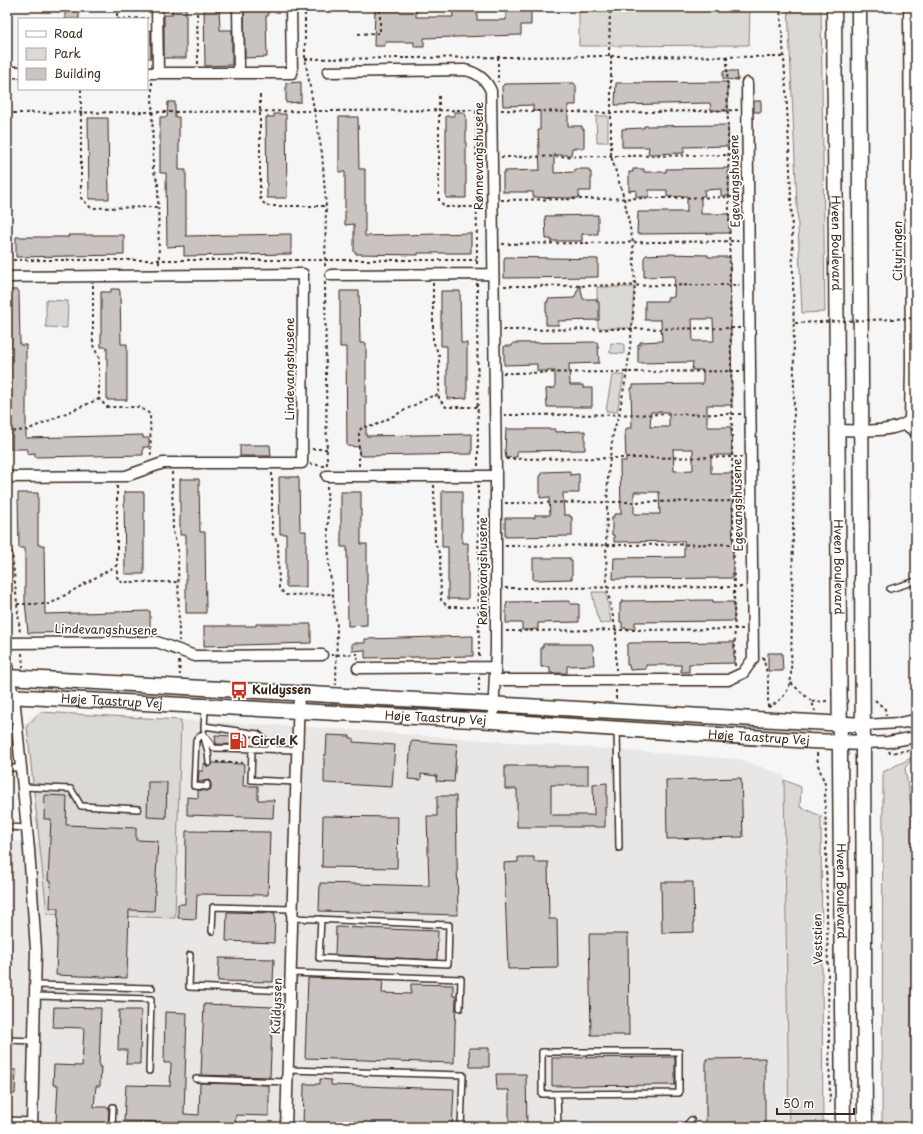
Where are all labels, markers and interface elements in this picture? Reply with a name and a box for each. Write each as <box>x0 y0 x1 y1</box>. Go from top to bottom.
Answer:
legend <box>18 18 148 90</box>
text: Road <box>54 24 83 42</box>
text: Park <box>54 44 81 62</box>
text: Building <box>54 64 101 82</box>
street label: Rønnevangshusene <box>469 101 487 210</box>
street label: Egevangshusene <box>724 134 744 228</box>
street label: Hveen Boulevard <box>828 195 846 292</box>
street label: Cityringen <box>888 221 906 281</box>
street label: Lindevangshusene <box>280 317 298 421</box>
street label: Egevangshusene <box>727 458 747 552</box>
street label: Rønnevangshusene <box>473 516 491 625</box>
street label: Hveen Boulevard <box>830 519 849 616</box>
street label: Lindevangshusene <box>54 619 158 639</box>
bus stop icon: Kuldyssen <box>229 680 249 700</box>
place label: Kuldyssen <box>252 680 311 698</box>
street label: Høje Taastrup Vej <box>61 689 163 712</box>
street label: Høje Taastrup Vej <box>384 705 487 729</box>
street label: Høje Taastrup Vej <box>708 725 810 749</box>
fuel station icon: Circle K <box>228 731 248 751</box>
place label: Circle K <box>251 731 298 749</box>
street label: Hveen Boulevard <box>833 843 851 939</box>
street label: Veststien <box>808 913 826 965</box>
street label: Kuldyssen <box>266 977 286 1035</box>
scale bar <box>777 1090 854 1116</box>
text: 50 m <box>783 1094 814 1112</box>

